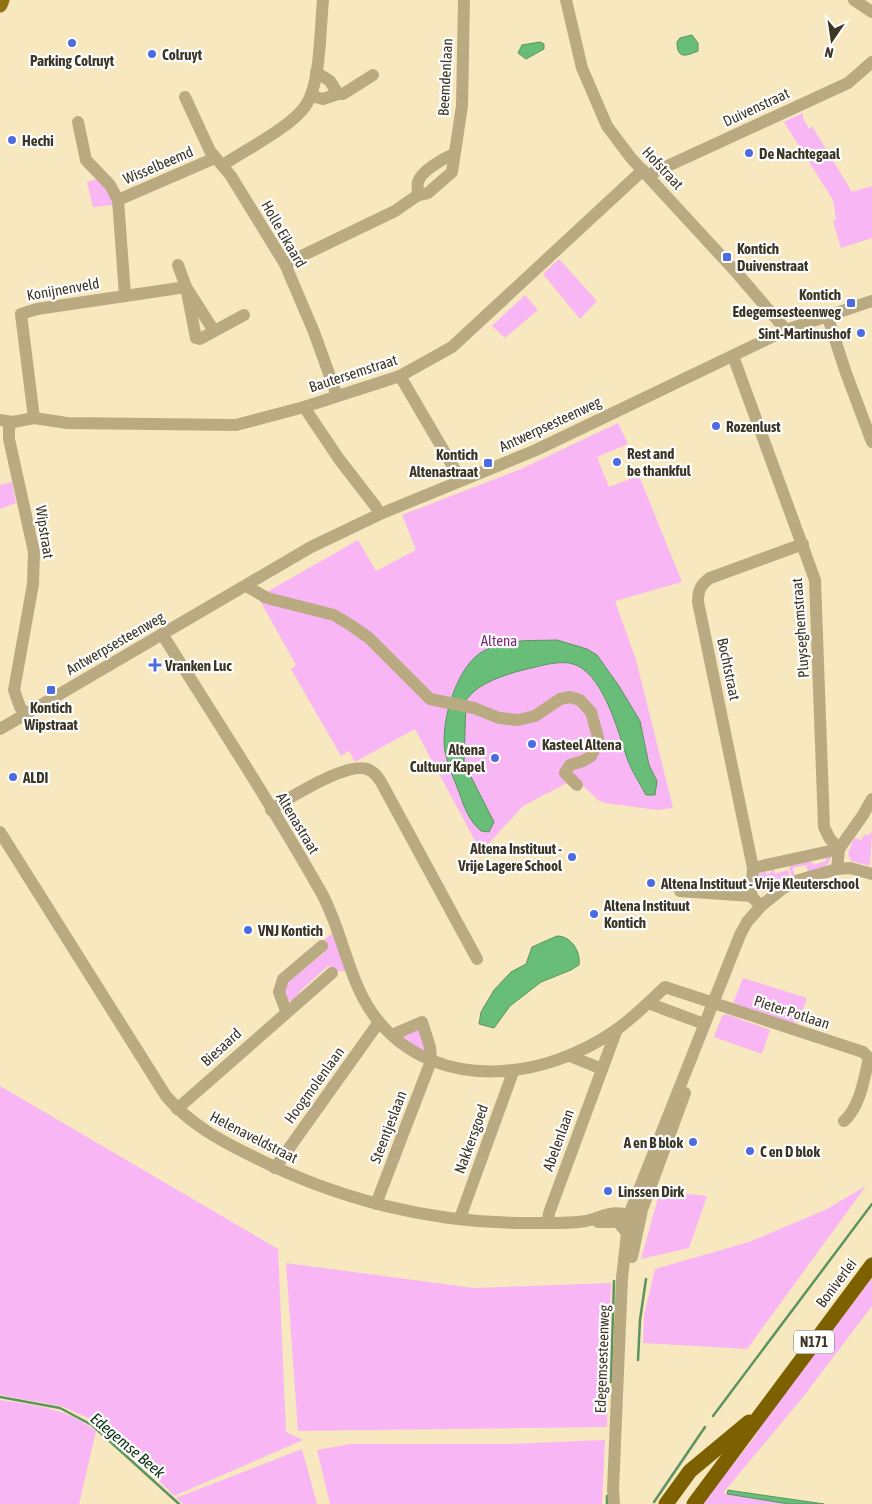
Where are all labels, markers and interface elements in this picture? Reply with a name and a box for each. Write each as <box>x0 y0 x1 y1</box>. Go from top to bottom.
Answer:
north arrow <box>807 15 857 65</box>
marker: Parking Colruyt <box>66 37 78 49</box>
street label: Beemdenlaan <box>434 38 456 116</box>
text: N <box>823 44 835 61</box>
place label: Colruyt <box>162 46 203 63</box>
marker: Colruyt <box>146 48 158 60</box>
place label: Parking Colruyt <box>30 52 115 69</box>
street label: Duivenstraat <box>720 84 792 130</box>
place label: Hechi <box>22 132 54 149</box>
marker: Hechi <box>6 134 18 146</box>
street label: Wisselbeemd <box>120 143 196 187</box>
street label: Hofstraat <box>639 143 687 193</box>
place label: De Nachtegaal <box>759 145 841 162</box>
marker: De Nachtegaal <box>743 147 755 159</box>
street label: Holle Eikaard <box>258 198 310 270</box>
place label: Kontich Duivenstraat <box>737 240 809 274</box>
marker: Kontich Duivenstraat <box>721 251 733 263</box>
street label: Konijnenveld <box>25 274 101 304</box>
place label: Kontich Edegemsesteenweg <box>732 286 842 320</box>
marker: Kontich Edegemsesteenweg <box>845 297 857 309</box>
place label: Sint-Martinushof <box>759 325 852 342</box>
marker: Sint-Martinushof <box>855 327 867 339</box>
street label: Bautersemstraat <box>307 351 399 395</box>
street label: Antwerpsesteenweg <box>496 393 604 455</box>
place label: Rozenlust <box>726 418 781 435</box>
marker: Rozenlust <box>710 420 722 432</box>
place label: Rest and be thankful <box>627 445 692 479</box>
place label: Kontich Altenastraat <box>408 446 479 480</box>
marker: Rest and be thankful <box>611 456 623 468</box>
marker: Kontich Altenastraat <box>482 457 494 469</box>
street label: Wipstraat <box>32 504 58 560</box>
street label: Pluyseghemstraat <box>788 577 812 679</box>
street label: Antwerpsesteenweg <box>63 608 168 678</box>
park label: Altena <box>481 632 517 649</box>
street label: Bochtstraat <box>714 636 744 702</box>
place label: Vranken Luc <box>164 657 232 674</box>
marker: Vranken Luc <box>149 659 161 671</box>
marker: Kontich Wipstraat <box>45 684 57 696</box>
place label: Kontich Wipstraat <box>23 699 78 733</box>
place label: Kasteel Altena <box>542 736 622 753</box>
marker: Kasteel Altena <box>526 738 538 750</box>
place label: Altena Cultuur Kapel <box>410 741 486 775</box>
marker: Altena Cultuur Kapel <box>489 752 501 764</box>
place label: ALDI <box>22 769 49 786</box>
marker: ALDI <box>7 771 19 783</box>
street label: Altenastraat <box>273 789 323 857</box>
place label: Altena Instituut - Vrije Lagere School <box>457 840 563 874</box>
marker: Altena Instituut - Vrije Lagere School <box>566 851 578 863</box>
place label: Altena Instituut - Vrije Kleuterschool <box>660 875 860 892</box>
marker: Altena Instituut - Vrije Kleuterschool <box>645 877 657 889</box>
place label: Altena Instituut Kontich <box>603 897 691 931</box>
marker: Altena Instituut Kontich <box>588 908 600 920</box>
place label: VNJ Kontich <box>257 922 323 939</box>
marker: VNJ Kontich <box>242 924 254 936</box>
street label: Pieter Potlaan <box>752 992 832 1032</box>
street label: Biesaard <box>197 1025 245 1069</box>
street label: Hoogmolenlaan <box>281 1044 347 1126</box>
street label: Steentjeslaan <box>366 1088 410 1166</box>
street label: Nakkersgoed <box>451 1102 491 1176</box>
street label: Abelenlaan <box>539 1107 577 1173</box>
street label: Helenaveldstraat <box>207 1108 301 1166</box>
place label: A en B blok <box>623 1134 683 1151</box>
marker: A en B blok <box>687 1136 699 1148</box>
place label: C en D blok <box>760 1143 820 1160</box>
marker: C en D blok <box>744 1145 756 1157</box>
place label: Linssen Dirk <box>618 1183 685 1200</box>
marker: Linssen Dirk <box>602 1185 614 1197</box>
street label: Boniverlei <box>812 1255 860 1311</box>
street label: Edegemsesteenweg <box>592 1304 612 1414</box>
road number: N171 <box>794 1330 834 1354</box>
water label: Edegemse Beek <box>87 1409 169 1483</box>

